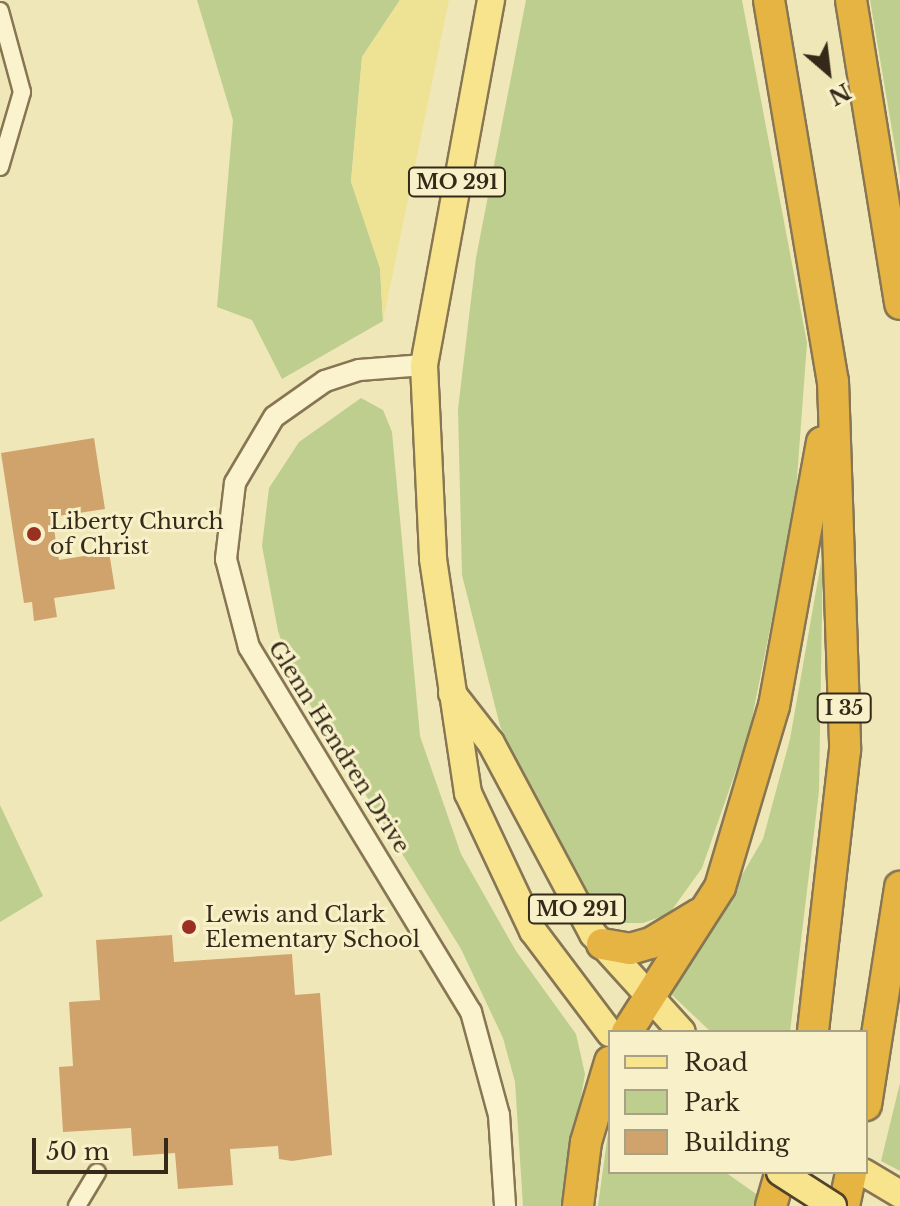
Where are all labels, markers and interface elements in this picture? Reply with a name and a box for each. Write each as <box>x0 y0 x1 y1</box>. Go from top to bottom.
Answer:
north arrow <box>788 32 868 112</box>
text: N <box>824 77 855 110</box>
road number: MO 291 <box>407 166 507 198</box>
place label: Liberty Church of Christ <box>50 508 224 560</box>
marker: Liberty Church of Christ <box>25 525 43 543</box>
street label: Glenn Hendren Drive <box>263 636 415 858</box>
road number: I 35 <box>816 692 872 724</box>
road number: MO 291 <box>527 893 627 925</box>
place label: Lewis and Clark Elementary School <box>205 901 421 952</box>
marker: Lewis and Clark Elementary School <box>180 918 198 936</box>
legend <box>608 1030 868 1174</box>
text: Road <box>684 1048 748 1077</box>
text: Park <box>684 1088 740 1117</box>
scale bar <box>36 1122 172 1172</box>
text: Building <box>684 1128 790 1157</box>
text: 50 m <box>46 1137 109 1166</box>

